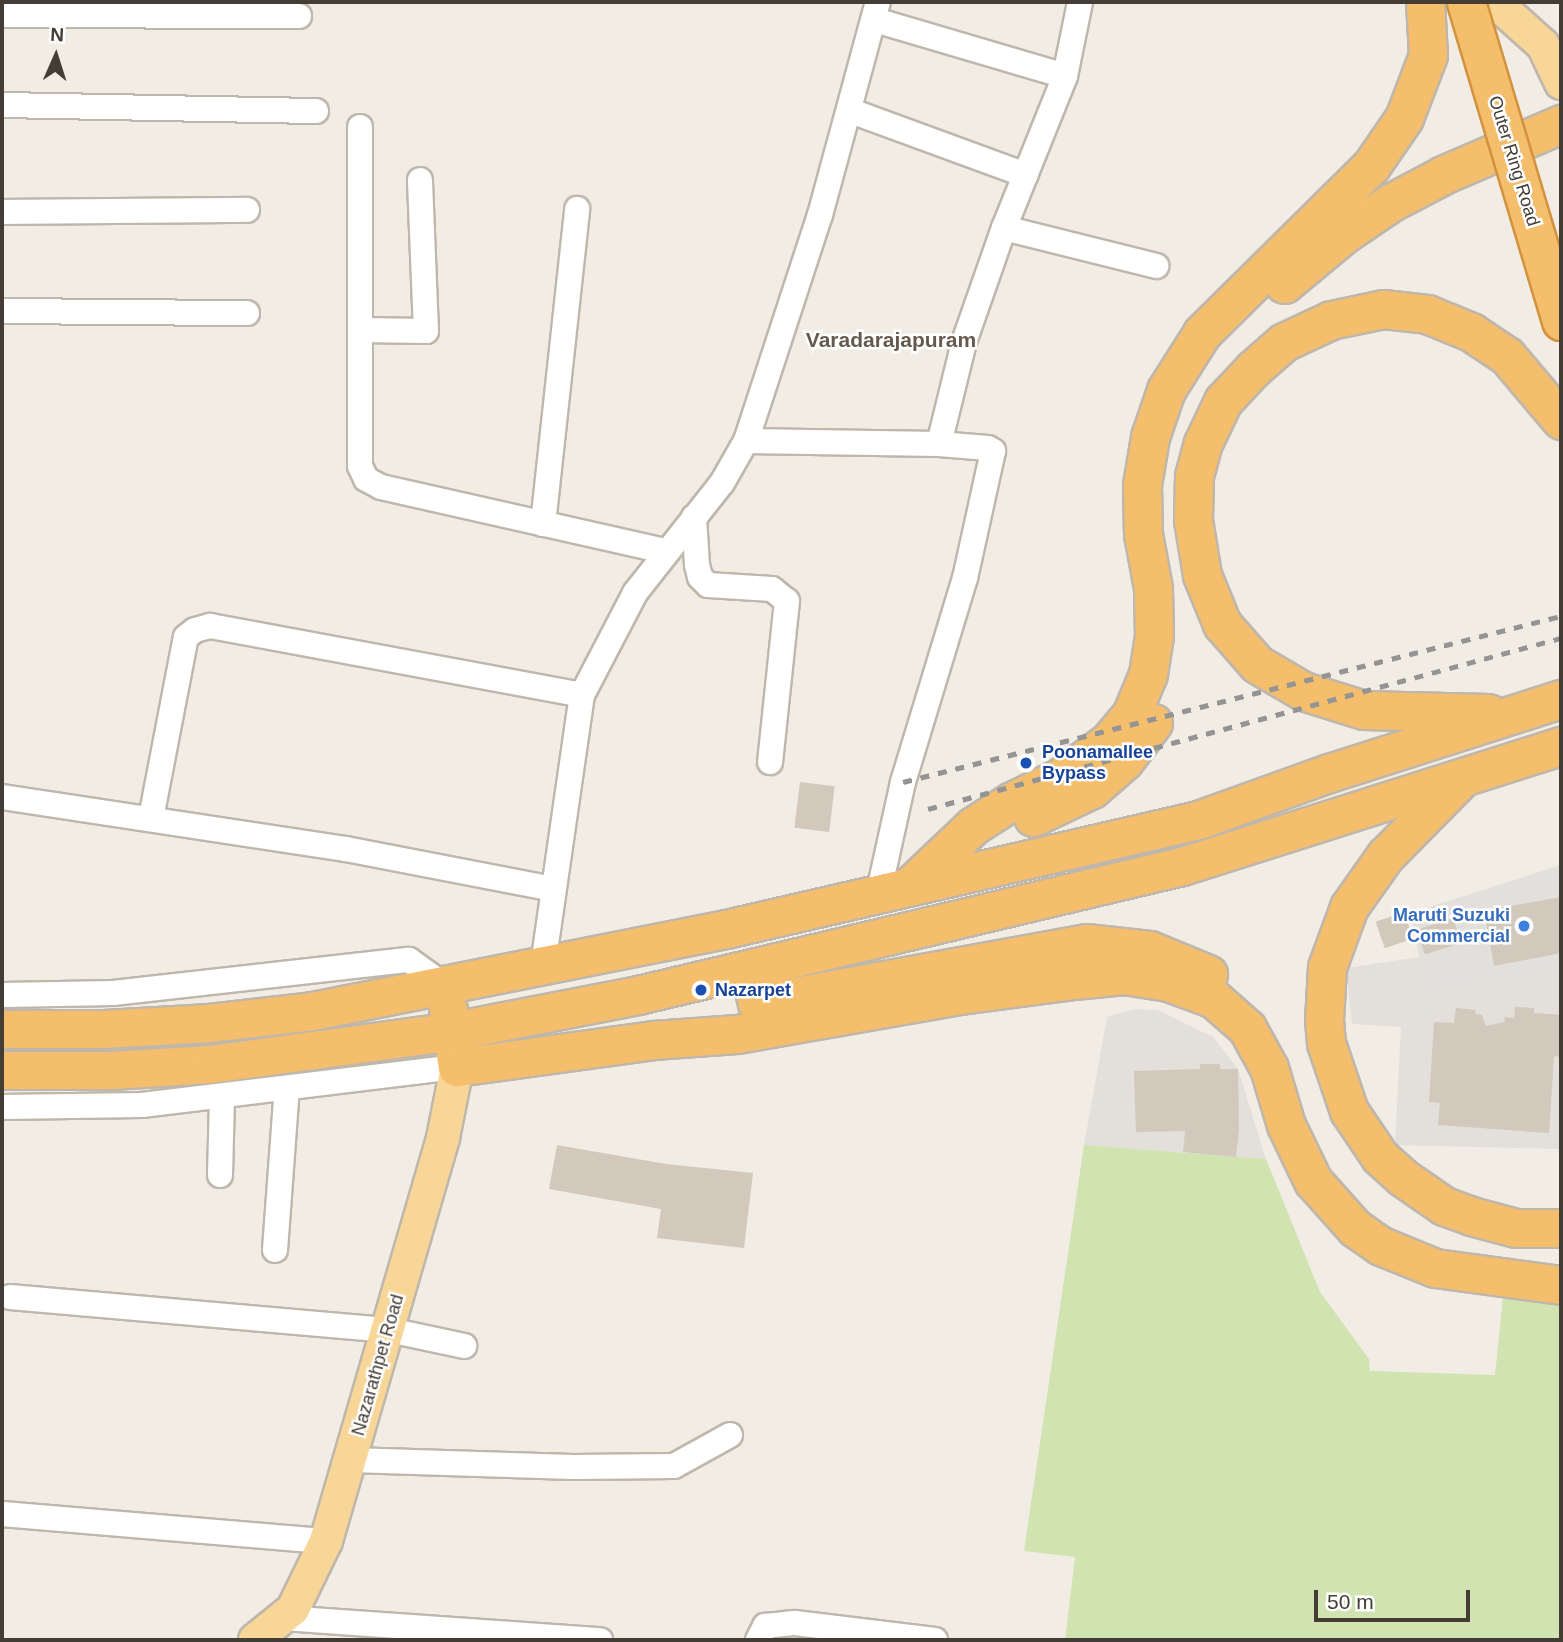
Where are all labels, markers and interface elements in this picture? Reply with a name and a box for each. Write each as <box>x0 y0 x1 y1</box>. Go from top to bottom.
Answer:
north arrow <box>21 21 91 91</box>
text: N <box>50 24 65 45</box>
street label: Outer Ring Road <box>1484 93 1544 229</box>
district label: Varadarajapuram <box>806 327 976 353</box>
place label: Poonamallee Bypass <box>1042 742 1153 784</box>
marker: Poonamallee Bypass <box>1016 753 1036 773</box>
place label: Maruti Suzuki Commercial <box>1393 905 1510 948</box>
marker: Maruti Suzuki Commercial <box>1516 918 1532 934</box>
place label: Nazarpet <box>715 979 791 1001</box>
marker: Nazarpet <box>693 982 709 998</box>
street label: Nazarathpet Road <box>347 1292 409 1438</box>
scale bar <box>1318 1576 1474 1620</box>
text: 50 m <box>1327 1590 1374 1613</box>

